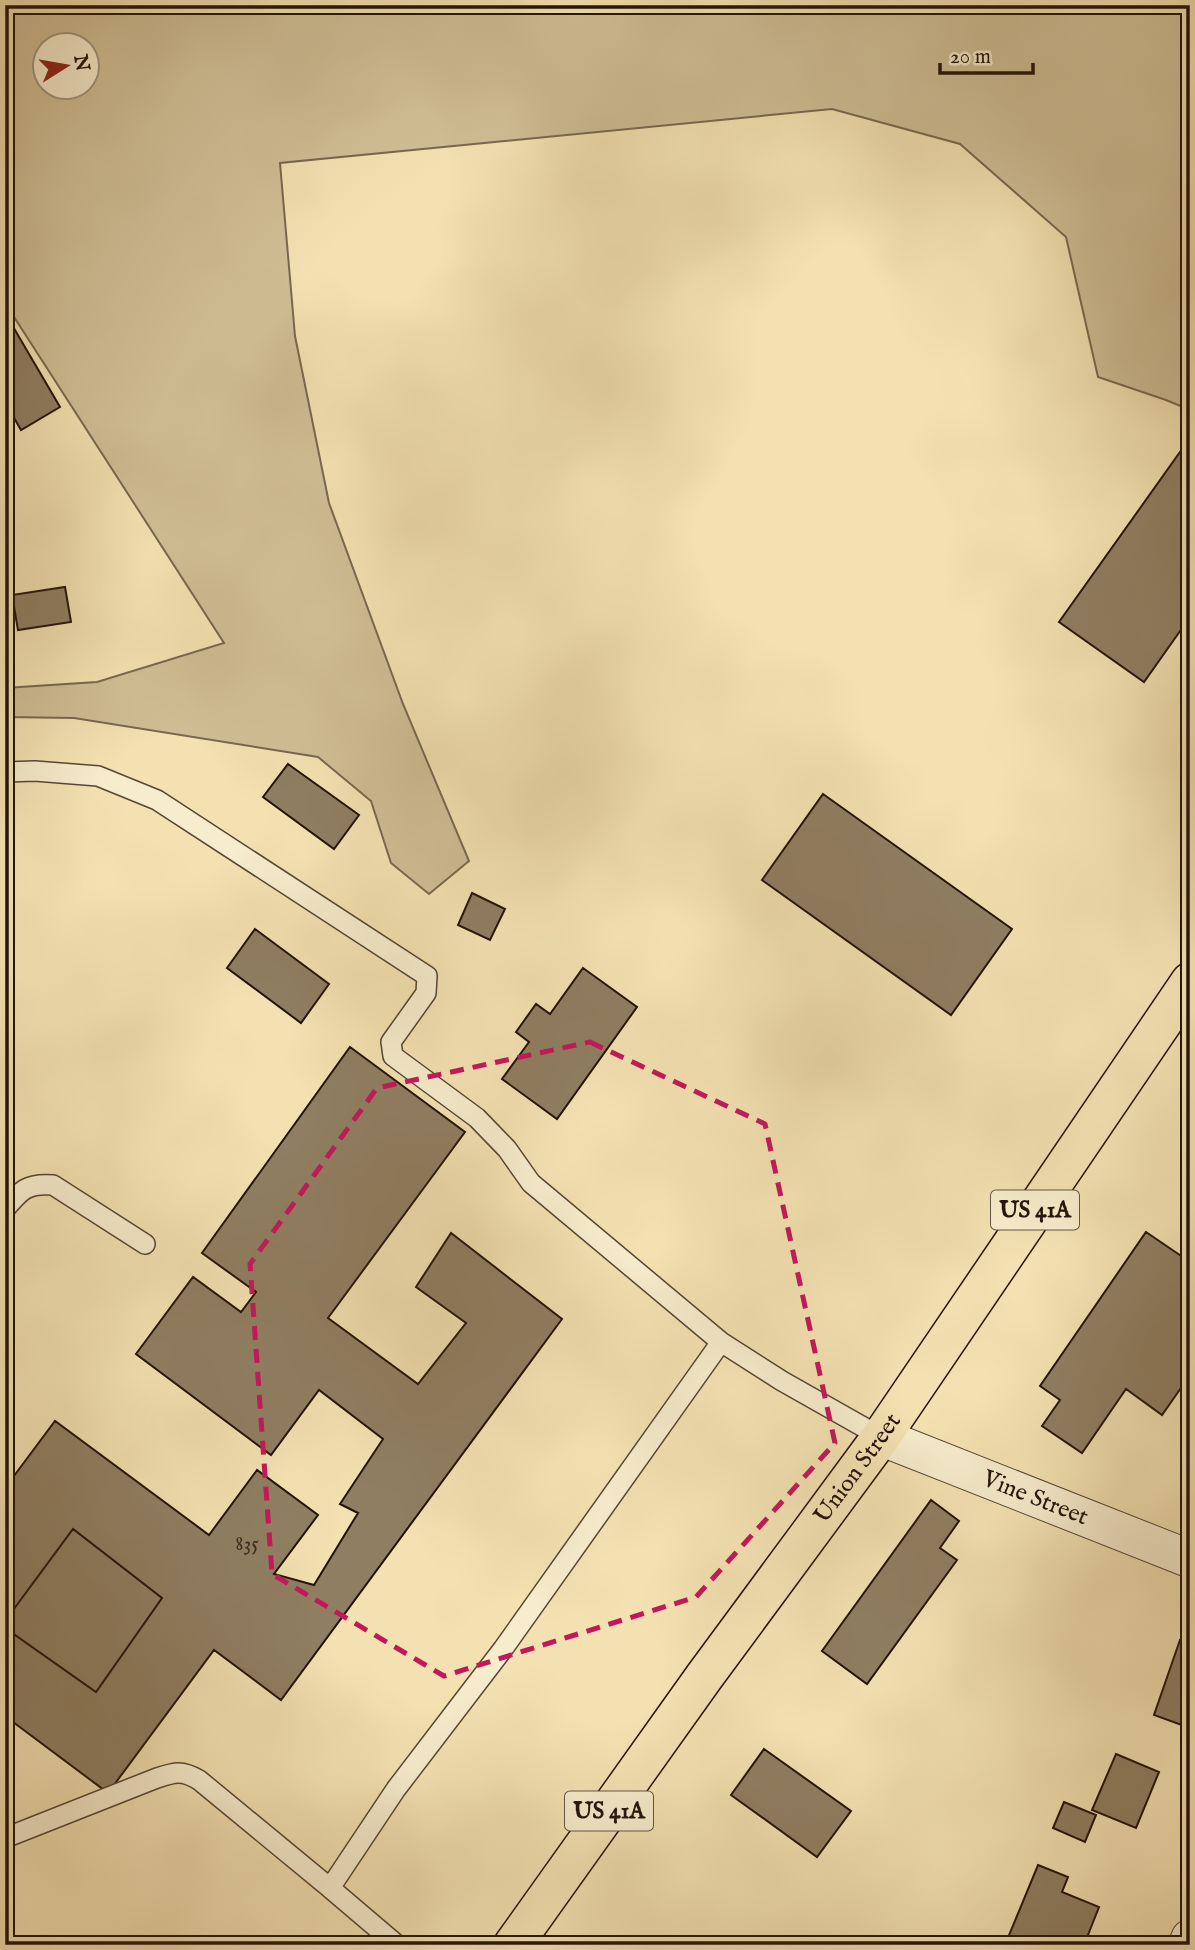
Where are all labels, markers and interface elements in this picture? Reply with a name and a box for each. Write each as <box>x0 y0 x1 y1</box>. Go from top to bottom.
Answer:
north arrow <box>32 32 102 102</box>
scale bar <box>940 32 1032 76</box>
text: 20 m <box>950 44 991 71</box>
text: N <box>67 52 94 74</box>
road number: US 41A <box>991 1190 1079 1230</box>
street label: Union Street <box>807 1407 908 1530</box>
street label: Vine Street <box>977 1463 1093 1533</box>
house number: 835 <box>235 1531 259 1558</box>
road number: US 41A <box>565 1792 653 1830</box>

